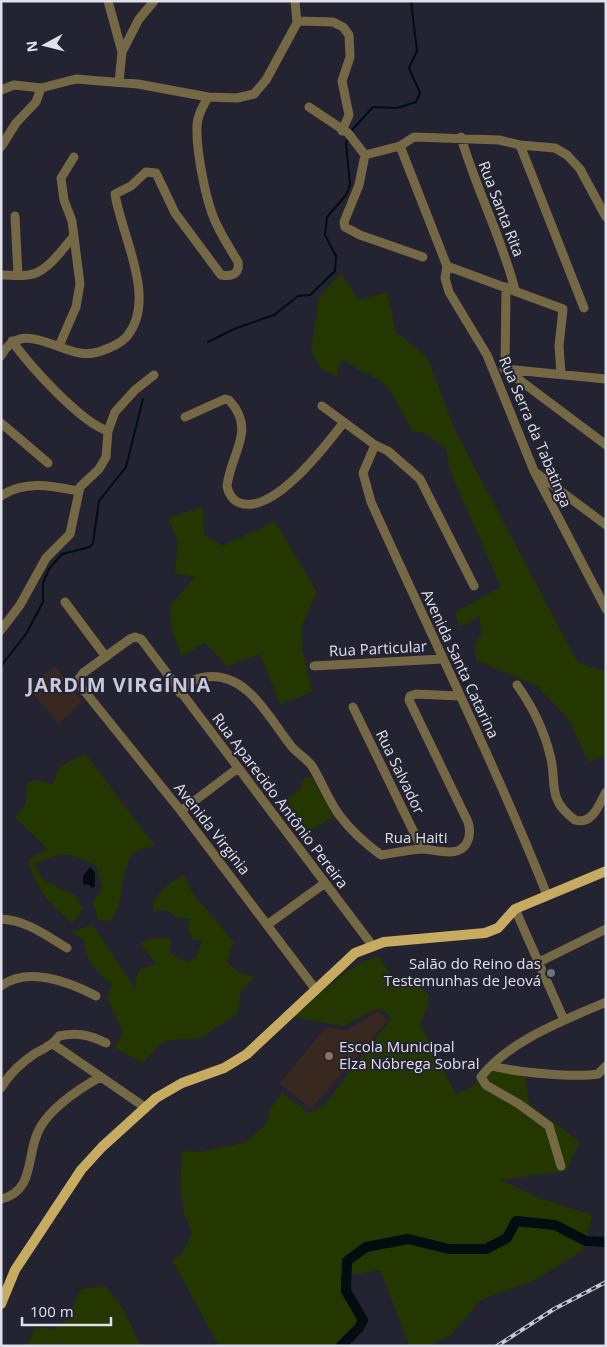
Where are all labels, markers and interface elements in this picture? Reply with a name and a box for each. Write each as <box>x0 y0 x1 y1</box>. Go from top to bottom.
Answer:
north arrow <box>20 20 70 70</box>
text: N <box>21 40 42 53</box>
street label: Rua Santa Rita <box>475 158 529 259</box>
street label: Rua Serra da Tabatinga <box>495 353 577 510</box>
street label: Avenida Santa Catarina <box>418 586 504 741</box>
street label: Rua Particular <box>329 635 427 661</box>
district label: JARDIM VIRGÍNIA <box>25 671 211 698</box>
street label: Rua Aparecido Antônio Pereira <box>208 709 353 892</box>
street label: Rua Salvador <box>372 726 430 817</box>
street label: Avenida Virginia <box>170 778 255 879</box>
street label: Rua Haiti <box>384 827 448 847</box>
place label: Salão do Reino das Testemunhas de Jeová <box>384 953 541 990</box>
marker: Salão do Reino das Testemunhas de Jeová <box>545 967 557 979</box>
place label: Escola Municipal Elza Nóbrega Sobral <box>339 1036 480 1073</box>
marker: Escola Municipal Elza Nóbrega Sobral <box>323 1050 335 1062</box>
scale bar <box>22 1294 111 1326</box>
text: 100 m <box>30 1301 74 1321</box>

